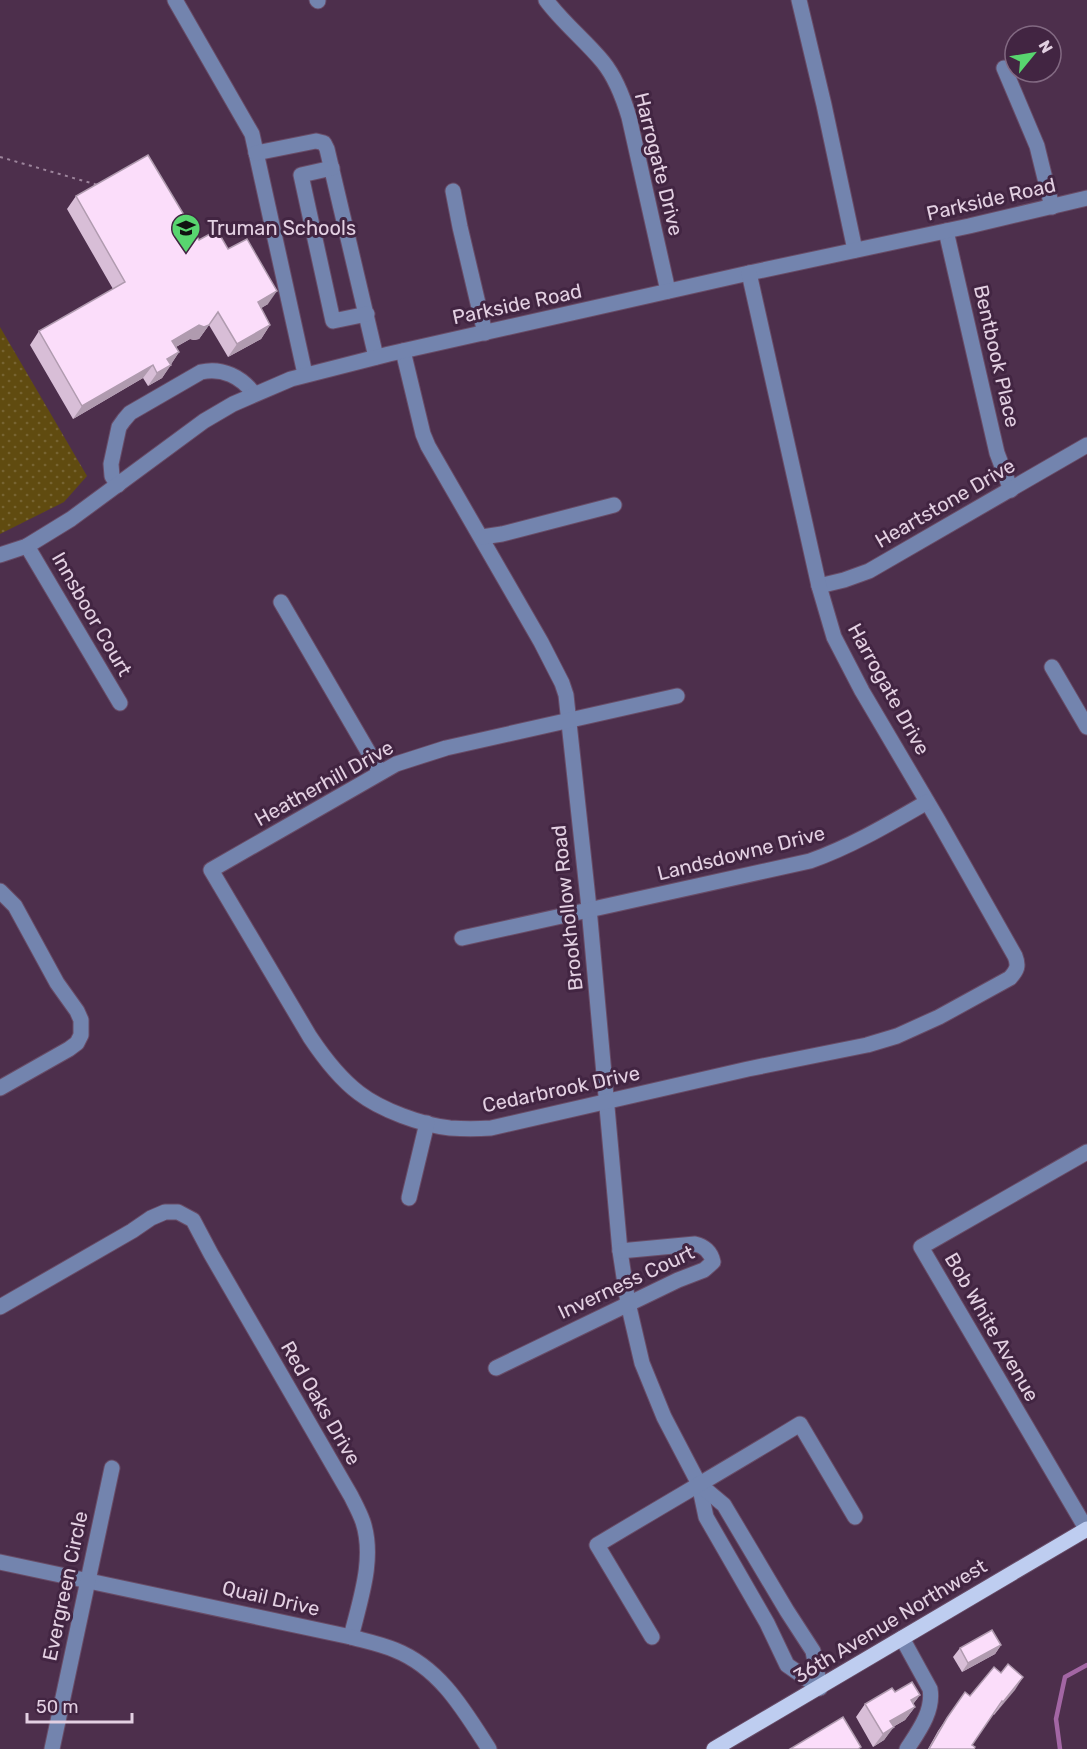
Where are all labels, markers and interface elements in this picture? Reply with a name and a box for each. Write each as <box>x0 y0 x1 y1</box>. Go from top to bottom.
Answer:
north arrow <box>1003 24 1063 84</box>
text: N <box>1034 37 1057 56</box>
street label: Harrogate Drive <box>630 90 688 238</box>
street label: Parkside Road <box>924 172 1058 226</box>
school or university icon: Truman Schools <box>170 212 202 254</box>
place label: Truman Schools <box>207 216 356 240</box>
street label: Parkside Road <box>450 279 584 329</box>
street label: Bentbook Place <box>969 283 1025 429</box>
street label: Heartstone Drive <box>871 453 1019 553</box>
street label: Innsboor Court <box>47 548 137 680</box>
street label: Harrogate Drive <box>843 619 935 759</box>
street label: Heatherhill Drive <box>250 735 398 831</box>
street label: Landsdowne Drive <box>655 821 827 885</box>
street label: Brookhollow Road <box>546 824 588 992</box>
street label: Cedarbrook Drive <box>480 1061 642 1117</box>
street label: Inverness Court <box>554 1240 698 1324</box>
street label: Bob White Avenue <box>940 1248 1044 1406</box>
street label: Red Oaks Drive <box>276 1337 366 1469</box>
street label: Evergreen Circle <box>37 1509 93 1663</box>
street label: 36th Avenue Northwest <box>789 1554 991 1688</box>
street label: Quail Drive <box>220 1575 322 1621</box>
scale bar <box>27 1686 132 1724</box>
text: 50 m <box>36 1696 79 1718</box>

